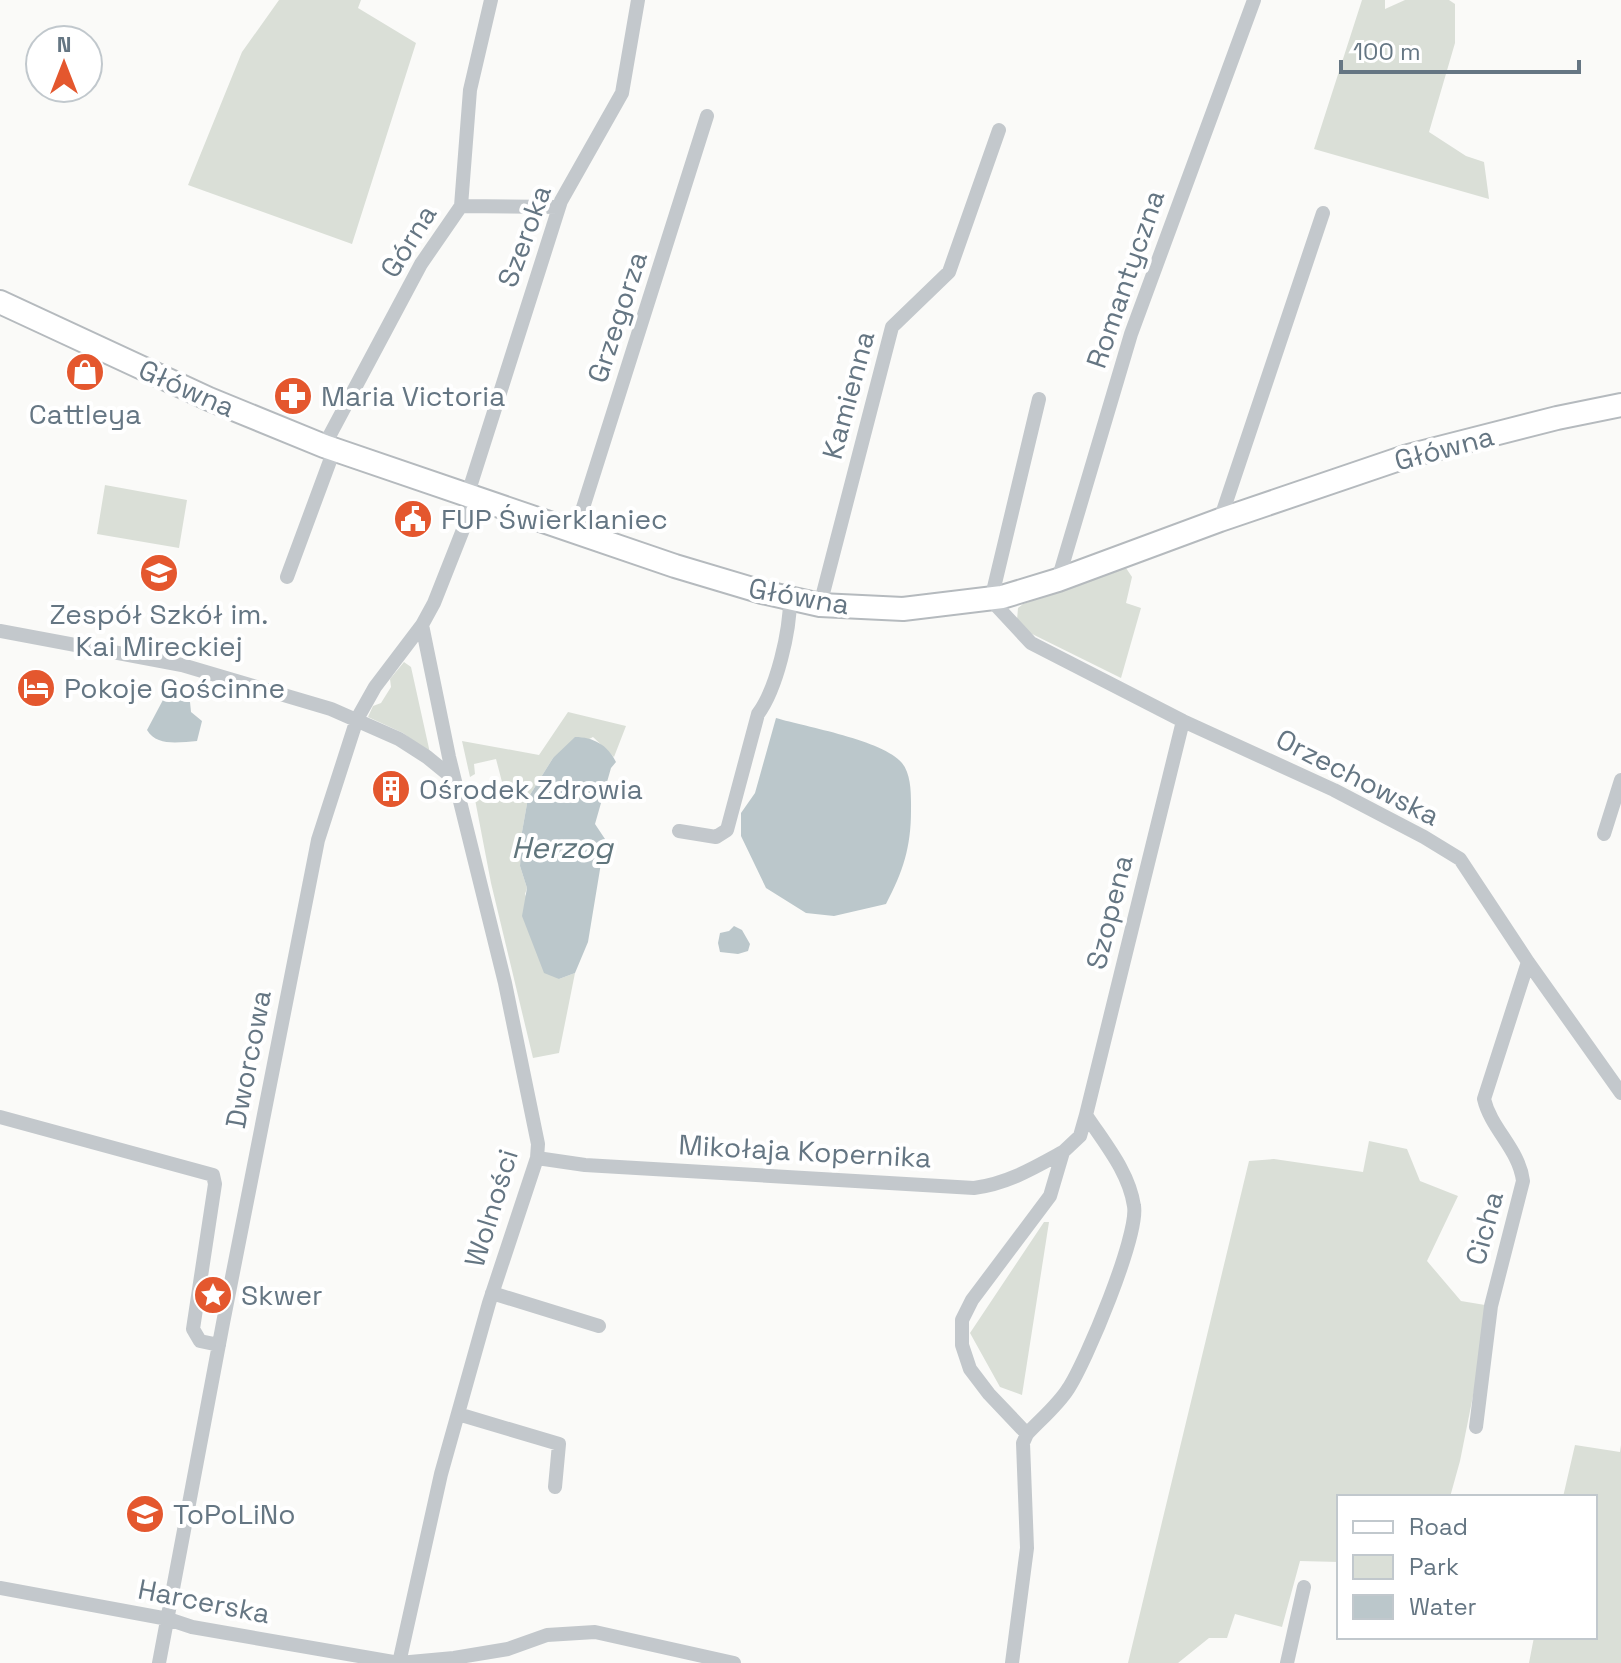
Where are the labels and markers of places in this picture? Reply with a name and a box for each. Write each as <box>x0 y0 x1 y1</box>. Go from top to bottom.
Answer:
shop icon: Cattleya <box>64 351 106 393</box>
pharmacy icon: Maria Victoria <box>272 375 314 417</box>
place label: Maria Victoria <box>321 378 505 414</box>
place label: Cattleya <box>29 396 141 432</box>
public building icon: FUP Świerklaniec <box>392 498 434 540</box>
place label: FUP Świerklaniec <box>441 501 668 537</box>
school or university icon: Zespół Szkół im. Kai Mireckiej <box>138 552 180 594</box>
place label: Zespół Szkół im. Kai Mireckiej <box>50 596 268 664</box>
hotel icon: Pokoje Gościnne <box>15 667 57 709</box>
place label: Pokoje Gościnne <box>64 670 285 706</box>
building icon: Ośrodek Zdrowia <box>370 768 412 810</box>
place label: Ośrodek Zdrowia <box>419 771 643 807</box>
place icon: Skwer <box>192 1274 234 1316</box>
place label: Skwer <box>241 1277 323 1313</box>
school or university icon: ToPoLiNo <box>124 1493 166 1535</box>
place label: ToPoLiNo <box>173 1496 296 1532</box>

